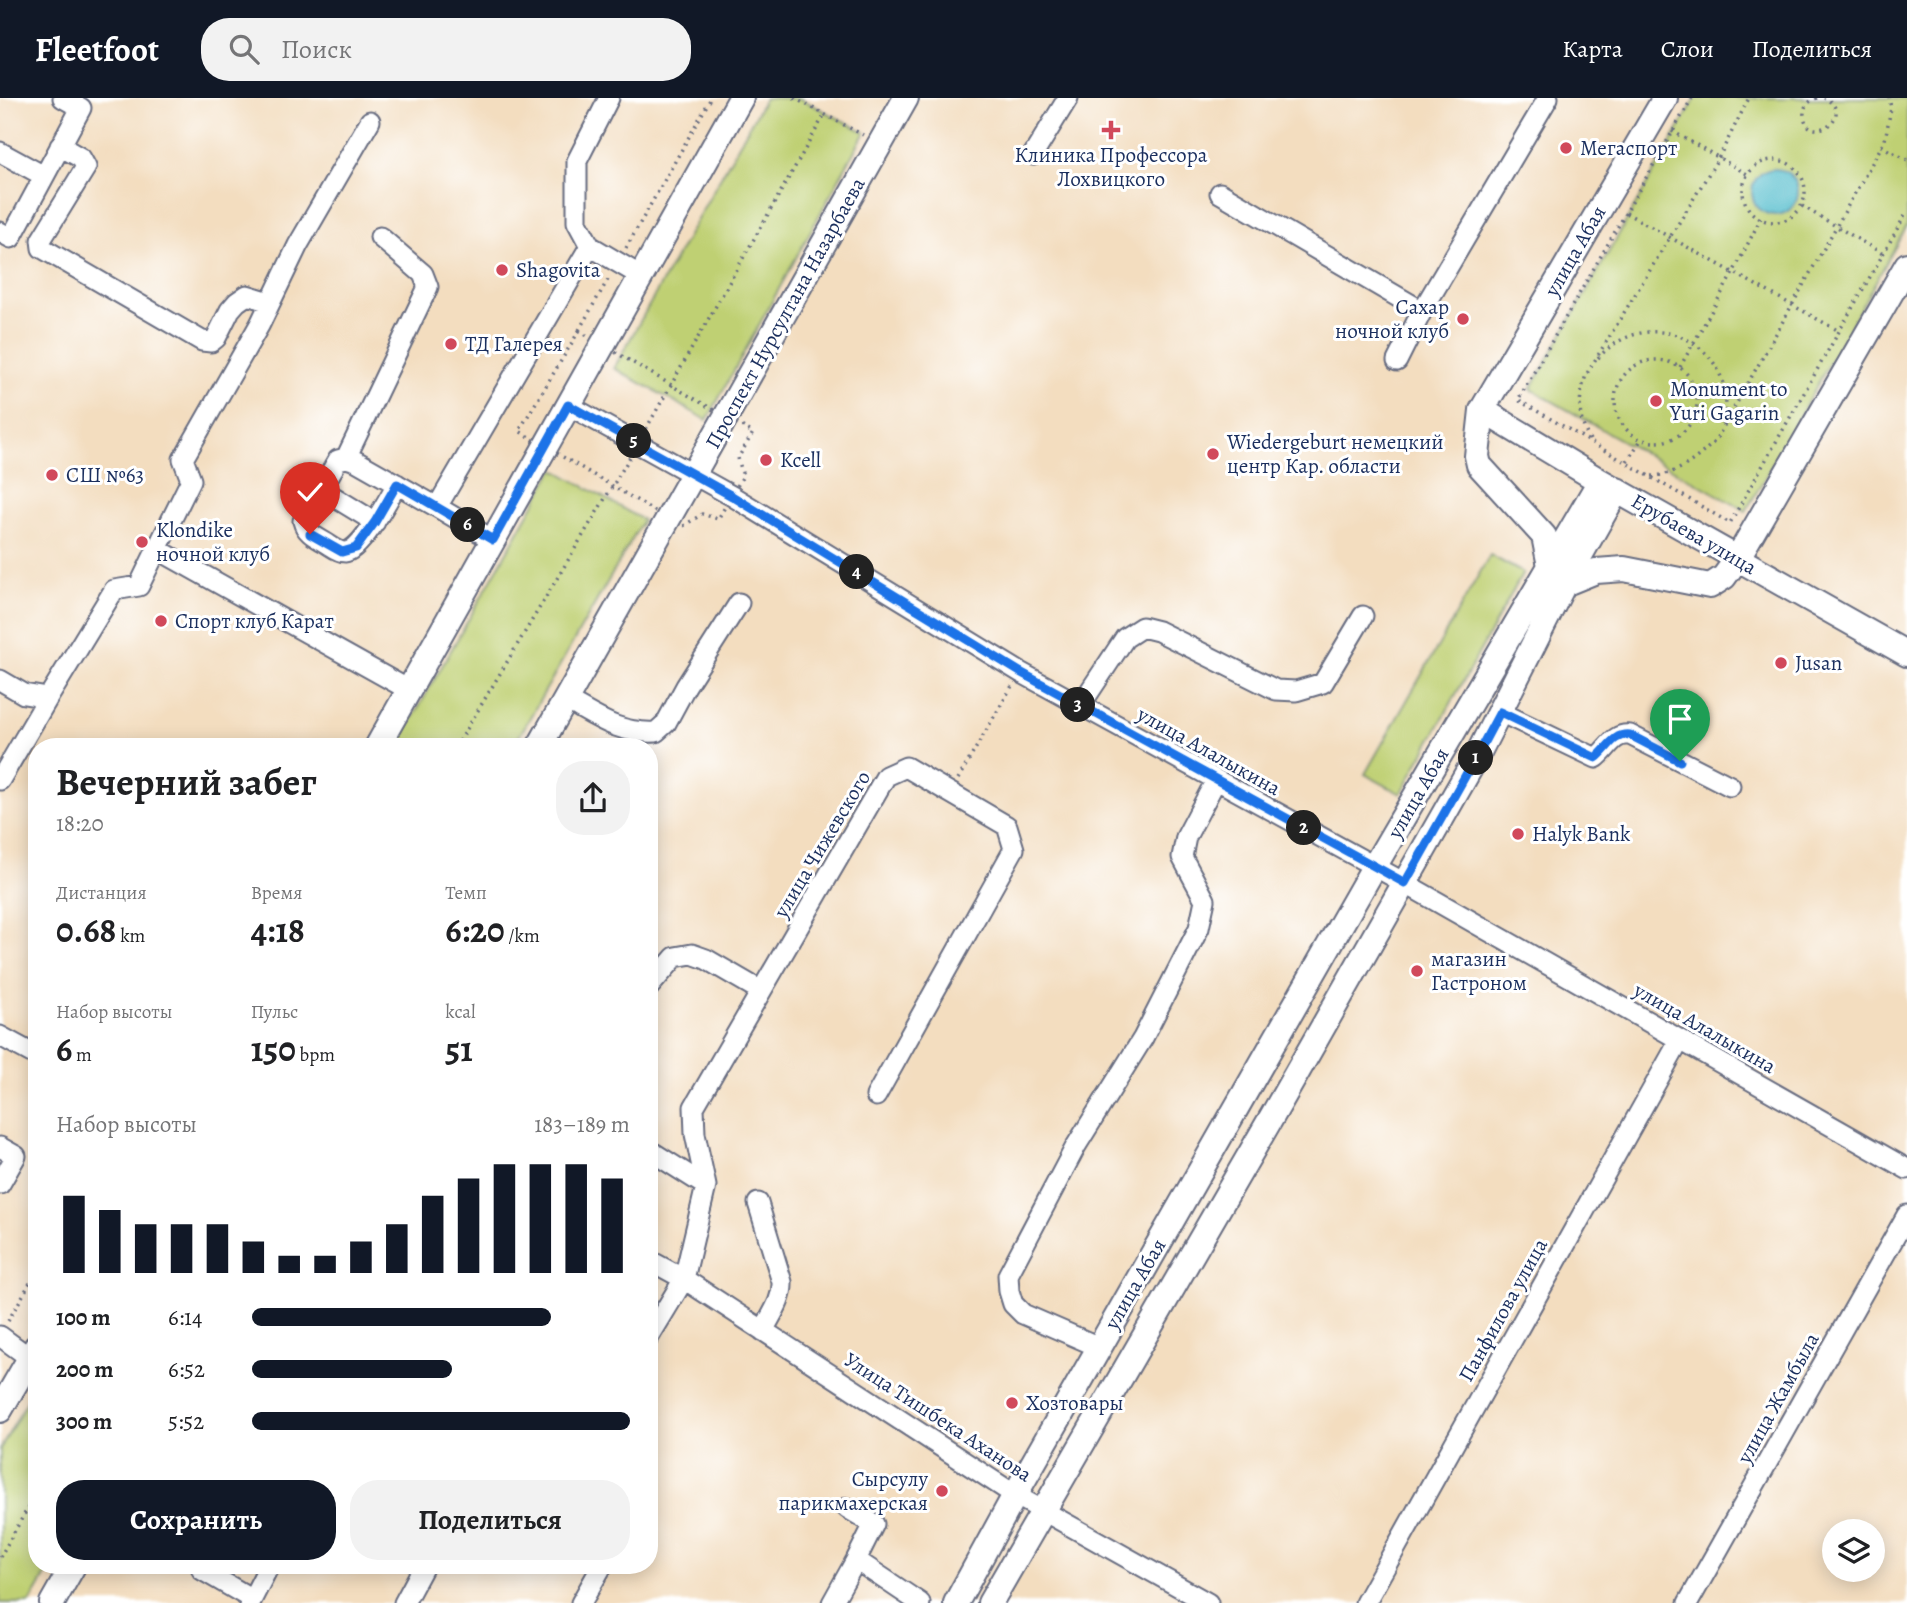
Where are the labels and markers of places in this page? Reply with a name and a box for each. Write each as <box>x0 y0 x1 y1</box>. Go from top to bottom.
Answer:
marker: Клиника Профессора Лохвицкого <box>1101 120 1121 140</box>
place label: Мегаспорт <box>1580 134 1677 162</box>
marker: Мегаспорт <box>1558 140 1574 156</box>
place label: Клиника Профессора Лохвицкого <box>1015 141 1208 193</box>
place label: Shagovita <box>516 256 601 284</box>
marker: Shagovita <box>494 262 510 278</box>
place label: Сахар ночной клуб <box>1335 293 1449 345</box>
marker: Сахар ночной клуб <box>1455 311 1471 327</box>
place label: ТД Галерея <box>465 330 563 358</box>
marker: ТД Галерея <box>443 336 459 352</box>
place label: Monument to Yuri Gagarin <box>1669 375 1788 427</box>
marker: Monument to Yuri Gagarin <box>1648 393 1664 409</box>
pin: 5 <box>616 424 652 458</box>
place label: Wiedergeburt немецкий центр Кар. области <box>1226 428 1444 480</box>
place label: Kcell <box>780 446 821 474</box>
marker: Wiedergeburt немецкий центр Кар. области <box>1205 446 1221 462</box>
marker: Kcell <box>758 452 774 468</box>
place label: СШ №63 <box>66 461 144 489</box>
pin <box>280 462 340 534</box>
marker: СШ №63 <box>44 467 60 483</box>
pin: 6 <box>450 508 486 542</box>
place label: Klondike ночной клуб <box>156 516 270 568</box>
marker: Klondike ночной клуб <box>134 534 150 550</box>
pin: 4 <box>840 554 874 589</box>
place label: Спорт клуб Карат <box>175 607 334 635</box>
marker: Спорт клуб Карат <box>153 613 169 629</box>
place label: Jusan <box>1795 649 1842 677</box>
marker: Jusan <box>1773 655 1789 671</box>
pin: 3 <box>1060 688 1096 722</box>
pin <box>1650 689 1710 761</box>
pin: 1 <box>1458 740 1494 776</box>
pin: 2 <box>1286 810 1322 846</box>
place label: Halyk Bank <box>1532 820 1631 848</box>
marker: Halyk Bank <box>1510 826 1526 842</box>
place label: магазин Гастроном <box>1431 945 1527 997</box>
marker: магазин Гастроном <box>1409 963 1425 979</box>
place label: Хозтовары <box>1026 1389 1123 1417</box>
marker: Хозтовары <box>1004 1395 1020 1411</box>
place label: Сырсулу парикмахерская <box>778 1465 928 1517</box>
marker: Сырсулу парикмахерская <box>934 1483 950 1499</box>

